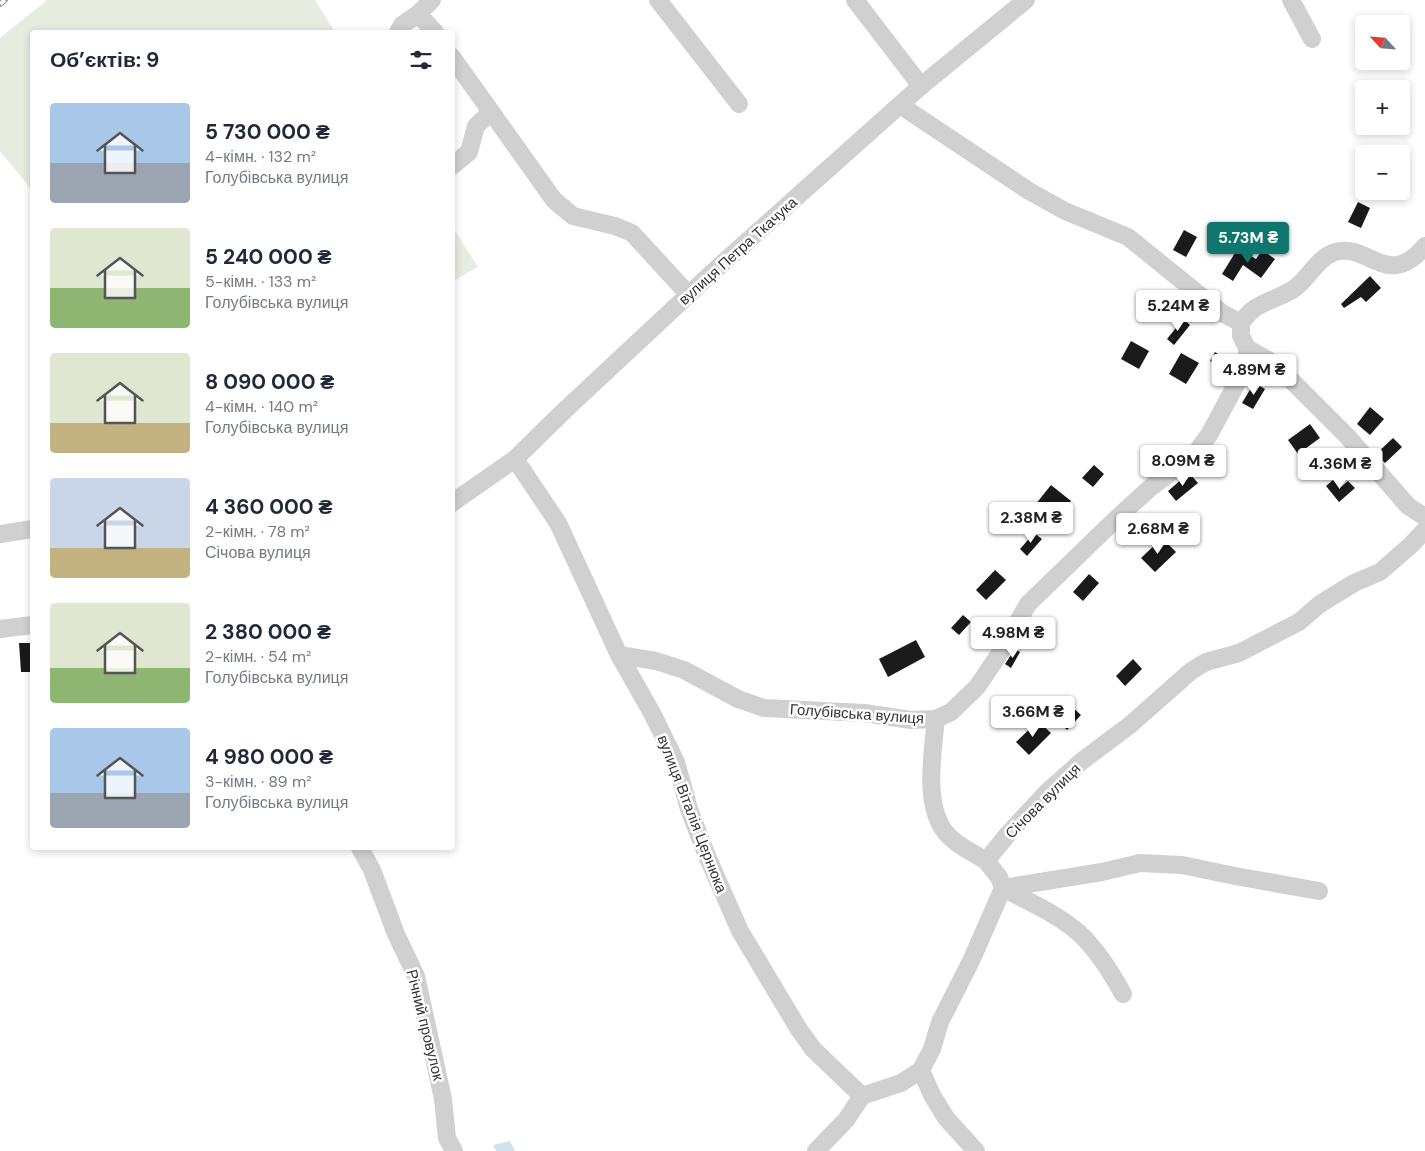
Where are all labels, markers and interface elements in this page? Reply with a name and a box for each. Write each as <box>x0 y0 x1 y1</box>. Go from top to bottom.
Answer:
north arrow <box>1355 15 1410 70</box>
map controls <box>1355 15 1410 200</box>
text: Об’єктів: 9 <box>50 46 159 74</box>
icon: filters <box>407 46 435 74</box>
button: + <box>1355 80 1410 135</box>
text: 5 730 000 ₴ <box>205 118 330 146</box>
icon: home <box>90 123 150 183</box>
button: − <box>1355 145 1410 200</box>
text: 4-кімн. · 132 m² <box>205 146 316 167</box>
text: Голубівська вулиця <box>205 167 348 188</box>
street label: вулиця Петра Ткачука <box>675 192 802 310</box>
pin: 5.73M ₴ <box>1202 222 1294 264</box>
text: 5.73M ₴ <box>1218 227 1278 248</box>
text: 5 240 000 ₴ <box>205 243 332 271</box>
icon: home <box>90 248 150 308</box>
text: 5-кімн. · 133 m² <box>205 271 316 292</box>
pin: 5.24M ₴ <box>1132 290 1224 332</box>
text: Голубівська вулиця <box>205 292 348 313</box>
text: 5.24M ₴ <box>1147 295 1209 316</box>
pin: 4.89M ₴ <box>1208 354 1300 396</box>
text: 4.89M ₴ <box>1223 359 1285 380</box>
text: 8 090 000 ₴ <box>205 368 334 396</box>
icon: home <box>90 373 150 433</box>
text: 4-кімн. · 140 m² <box>205 396 318 417</box>
text: Голубівська вулиця <box>205 417 348 438</box>
pin: 8.09M ₴ <box>1137 444 1229 487</box>
pin: 4.36M ₴ <box>1294 448 1386 490</box>
text: 8.09M ₴ <box>1151 450 1215 471</box>
text: 4.36M ₴ <box>1309 453 1371 474</box>
text: 4 360 000 ₴ <box>205 493 333 521</box>
icon: home <box>90 498 150 558</box>
pin: 2.38M ₴ <box>985 502 1077 544</box>
text: 2.38M ₴ <box>1000 507 1062 528</box>
pin: 2.68M ₴ <box>1112 512 1204 555</box>
text: 2.68M ₴ <box>1127 518 1189 539</box>
text: 2-кімн. · 78 m² <box>205 521 310 542</box>
text: Січова вулиця <box>205 542 311 563</box>
pin: 4.98M ₴ <box>967 616 1059 659</box>
text: 2 380 000 ₴ <box>205 618 331 646</box>
text: 4.98M ₴ <box>982 622 1044 643</box>
icon: home <box>90 623 150 683</box>
text: 2-кімн. · 54 m² <box>205 646 311 667</box>
text: Голубівська вулиця <box>205 667 348 688</box>
pin: 3.66M ₴ <box>987 696 1079 738</box>
street label: Голубівська вулиця <box>789 699 925 729</box>
text: 3.66M ₴ <box>1002 701 1064 722</box>
street label: вулиця Віталія Цернюка <box>653 732 732 897</box>
text: 4 980 000 ₴ <box>205 743 333 771</box>
icon: home <box>90 748 150 808</box>
street label: Січова вулиця <box>1001 759 1085 843</box>
text: 3-кімн. · 89 m² <box>205 771 311 792</box>
text: Голубівська вулиця <box>205 792 348 813</box>
street label: Річний провулок <box>402 967 449 1083</box>

